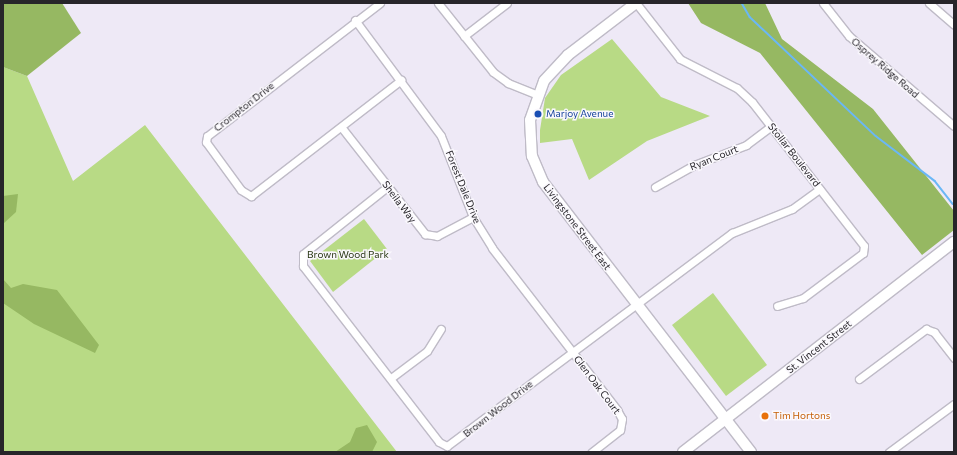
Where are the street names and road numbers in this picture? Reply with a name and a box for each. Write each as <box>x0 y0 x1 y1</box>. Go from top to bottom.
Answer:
street label: Osprey Ridge Road <box>849 35 921 101</box>
street label: Crompton Drive <box>212 80 276 134</box>
street label: Stollar Boulevard <box>765 121 823 189</box>
street label: Ryan Court <box>688 143 740 173</box>
street label: Forest Dale Drive <box>443 149 483 225</box>
street label: Sheila Way <box>379 179 419 225</box>
street label: Livingstone Street East <box>541 182 613 272</box>
street label: St. Vincent Street <box>784 318 854 376</box>
street label: Glen Oak Court <box>571 353 623 417</box>
street label: Brown Wood Drive <box>461 378 535 440</box>

